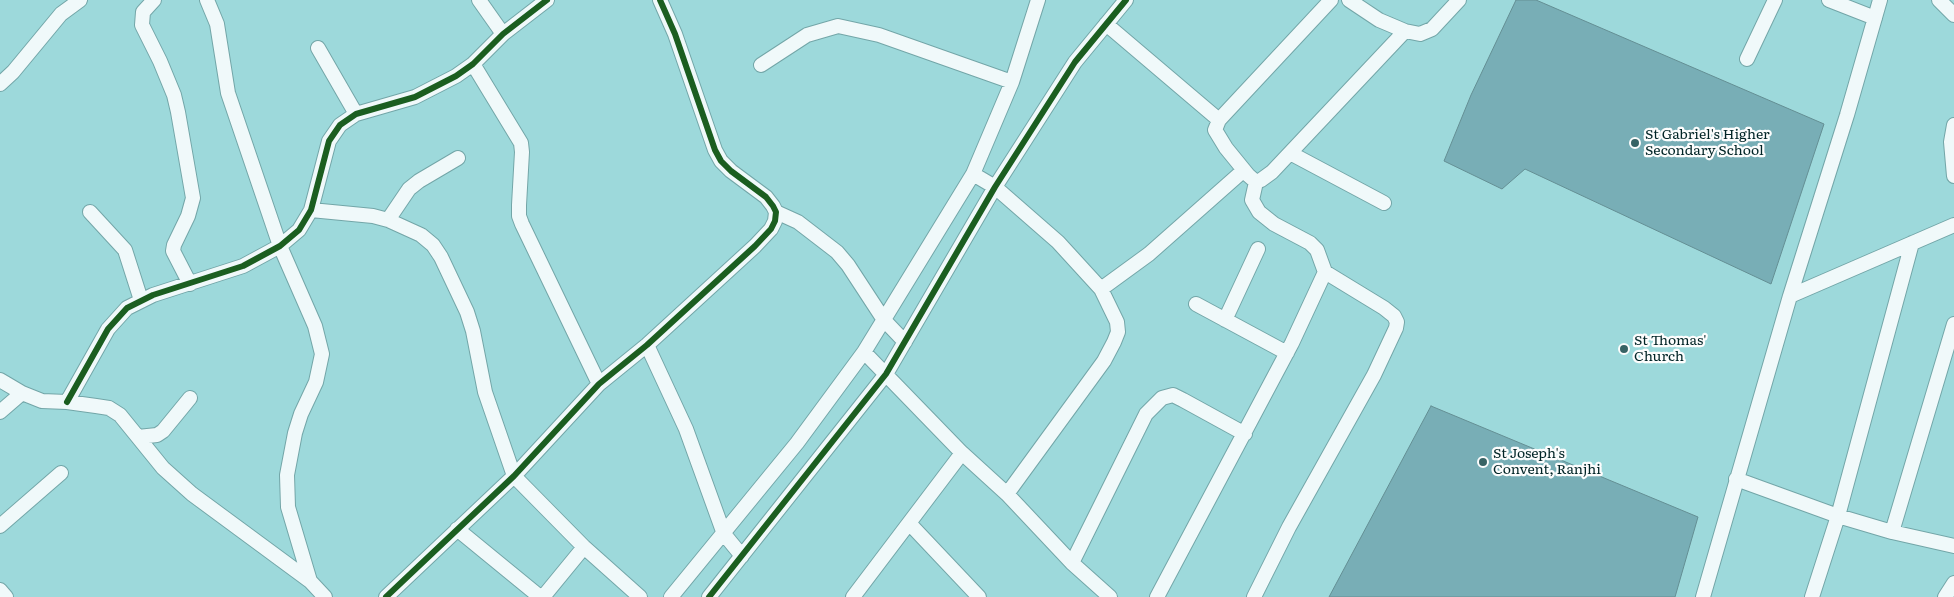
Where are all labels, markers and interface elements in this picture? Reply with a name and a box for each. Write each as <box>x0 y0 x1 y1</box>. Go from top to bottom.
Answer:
place label: St Gabriel's Higher Secondary School <box>1645 127 1770 160</box>
marker: St Gabriel's Higher Secondary School <box>1629 137 1641 149</box>
place label: St Thomas' Church <box>1634 333 1707 366</box>
marker: St Thomas' Church <box>1618 343 1630 355</box>
place label: St Joseph's Convent, Ranjhi <box>1493 446 1601 478</box>
marker: St Joseph's Convent, Ranjhi <box>1477 456 1489 468</box>

